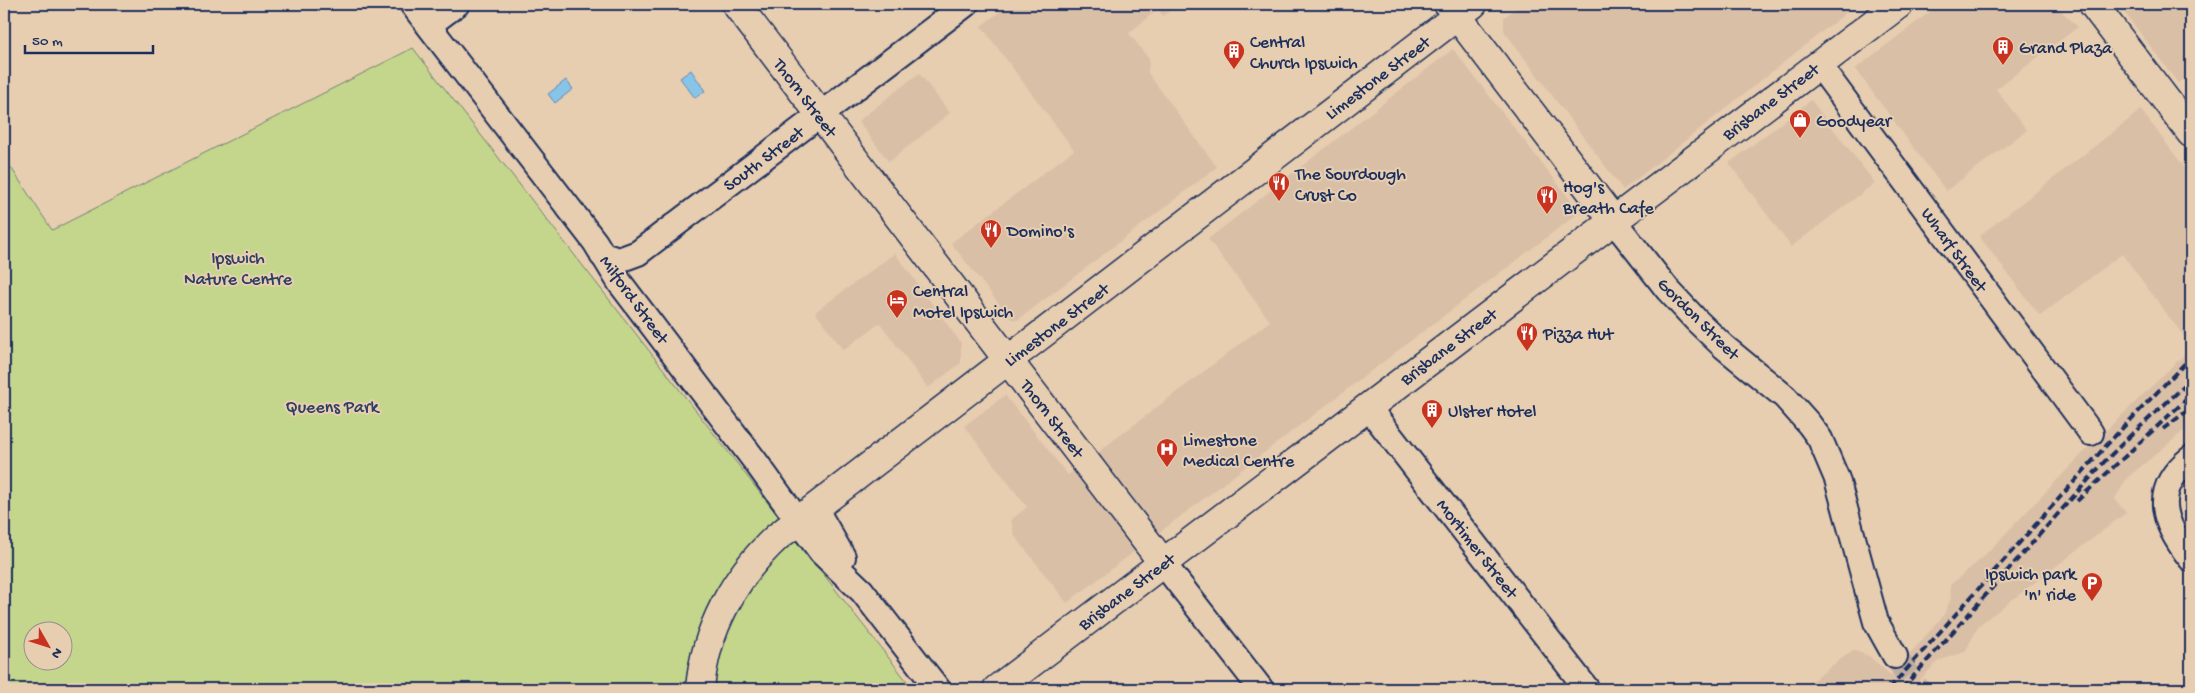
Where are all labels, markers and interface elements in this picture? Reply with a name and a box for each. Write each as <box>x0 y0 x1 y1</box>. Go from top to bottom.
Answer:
scale bar <box>25 22 152 54</box>
street label: Limestone Street <box>1322 32 1436 125</box>
text: 50 m <box>32 33 63 51</box>
place label: Central Church Ipswich <box>1250 33 1358 75</box>
building icon: Grand Plaza <box>1991 35 2015 66</box>
building icon: Central Church Ipswich <box>1222 39 1246 70</box>
place label: Grand Plaza <box>2019 39 2113 60</box>
street label: Thorn Street <box>767 54 841 143</box>
street label: Brisbane Street <box>1718 59 1825 147</box>
shop icon: Goodyear <box>1788 108 1812 139</box>
place label: Goodyear <box>1816 112 1893 133</box>
street label: South Street <box>720 122 810 197</box>
place label: The Sourdough Crust Co <box>1294 165 1406 207</box>
restaurant icon: The Sourdough Crust Co <box>1267 171 1291 202</box>
place label: Hog's Breath Cafe <box>1562 178 1654 220</box>
restaurant icon: Hog's Breath Cafe <box>1535 184 1559 215</box>
street label: Wharf Street <box>1915 204 1992 298</box>
restaurant icon: Domino's <box>979 218 1003 249</box>
place label: Domino's <box>1006 222 1075 243</box>
park label: Ipswich Nature Centre <box>184 249 293 291</box>
street label: Milford Street <box>594 252 673 350</box>
street label: Gordon Street <box>1652 274 1744 366</box>
street label: Limestone Street <box>1001 279 1115 372</box>
place label: Central Motel Ipswich <box>913 282 1013 324</box>
hotel icon: Central Motel Ipswich <box>885 288 909 319</box>
street label: Brisbane Street <box>1396 304 1503 392</box>
restaurant icon: Pizza Hut <box>1515 321 1539 352</box>
place label: Pizza Hut <box>1542 325 1615 346</box>
street label: Thorn Street <box>1014 375 1088 464</box>
park label: Queens Park <box>286 398 380 419</box>
building icon: Ulster Hotel <box>1420 398 1444 429</box>
place label: Ulster Hotel <box>1448 402 1537 423</box>
place label: Limestone Medical Centre <box>1183 431 1295 473</box>
hospital icon: Limestone Medical Centre <box>1155 437 1179 468</box>
street label: Mortimer Street <box>1431 496 1522 605</box>
street label: Brisbane Street <box>1074 549 1181 637</box>
place label: Ipswich park 'n' ride <box>1985 565 2078 607</box>
parking icon: Ipswich park 'n' ride <box>2080 571 2104 602</box>
north arrow <box>22 620 72 670</box>
text: N <box>47 644 66 662</box>

